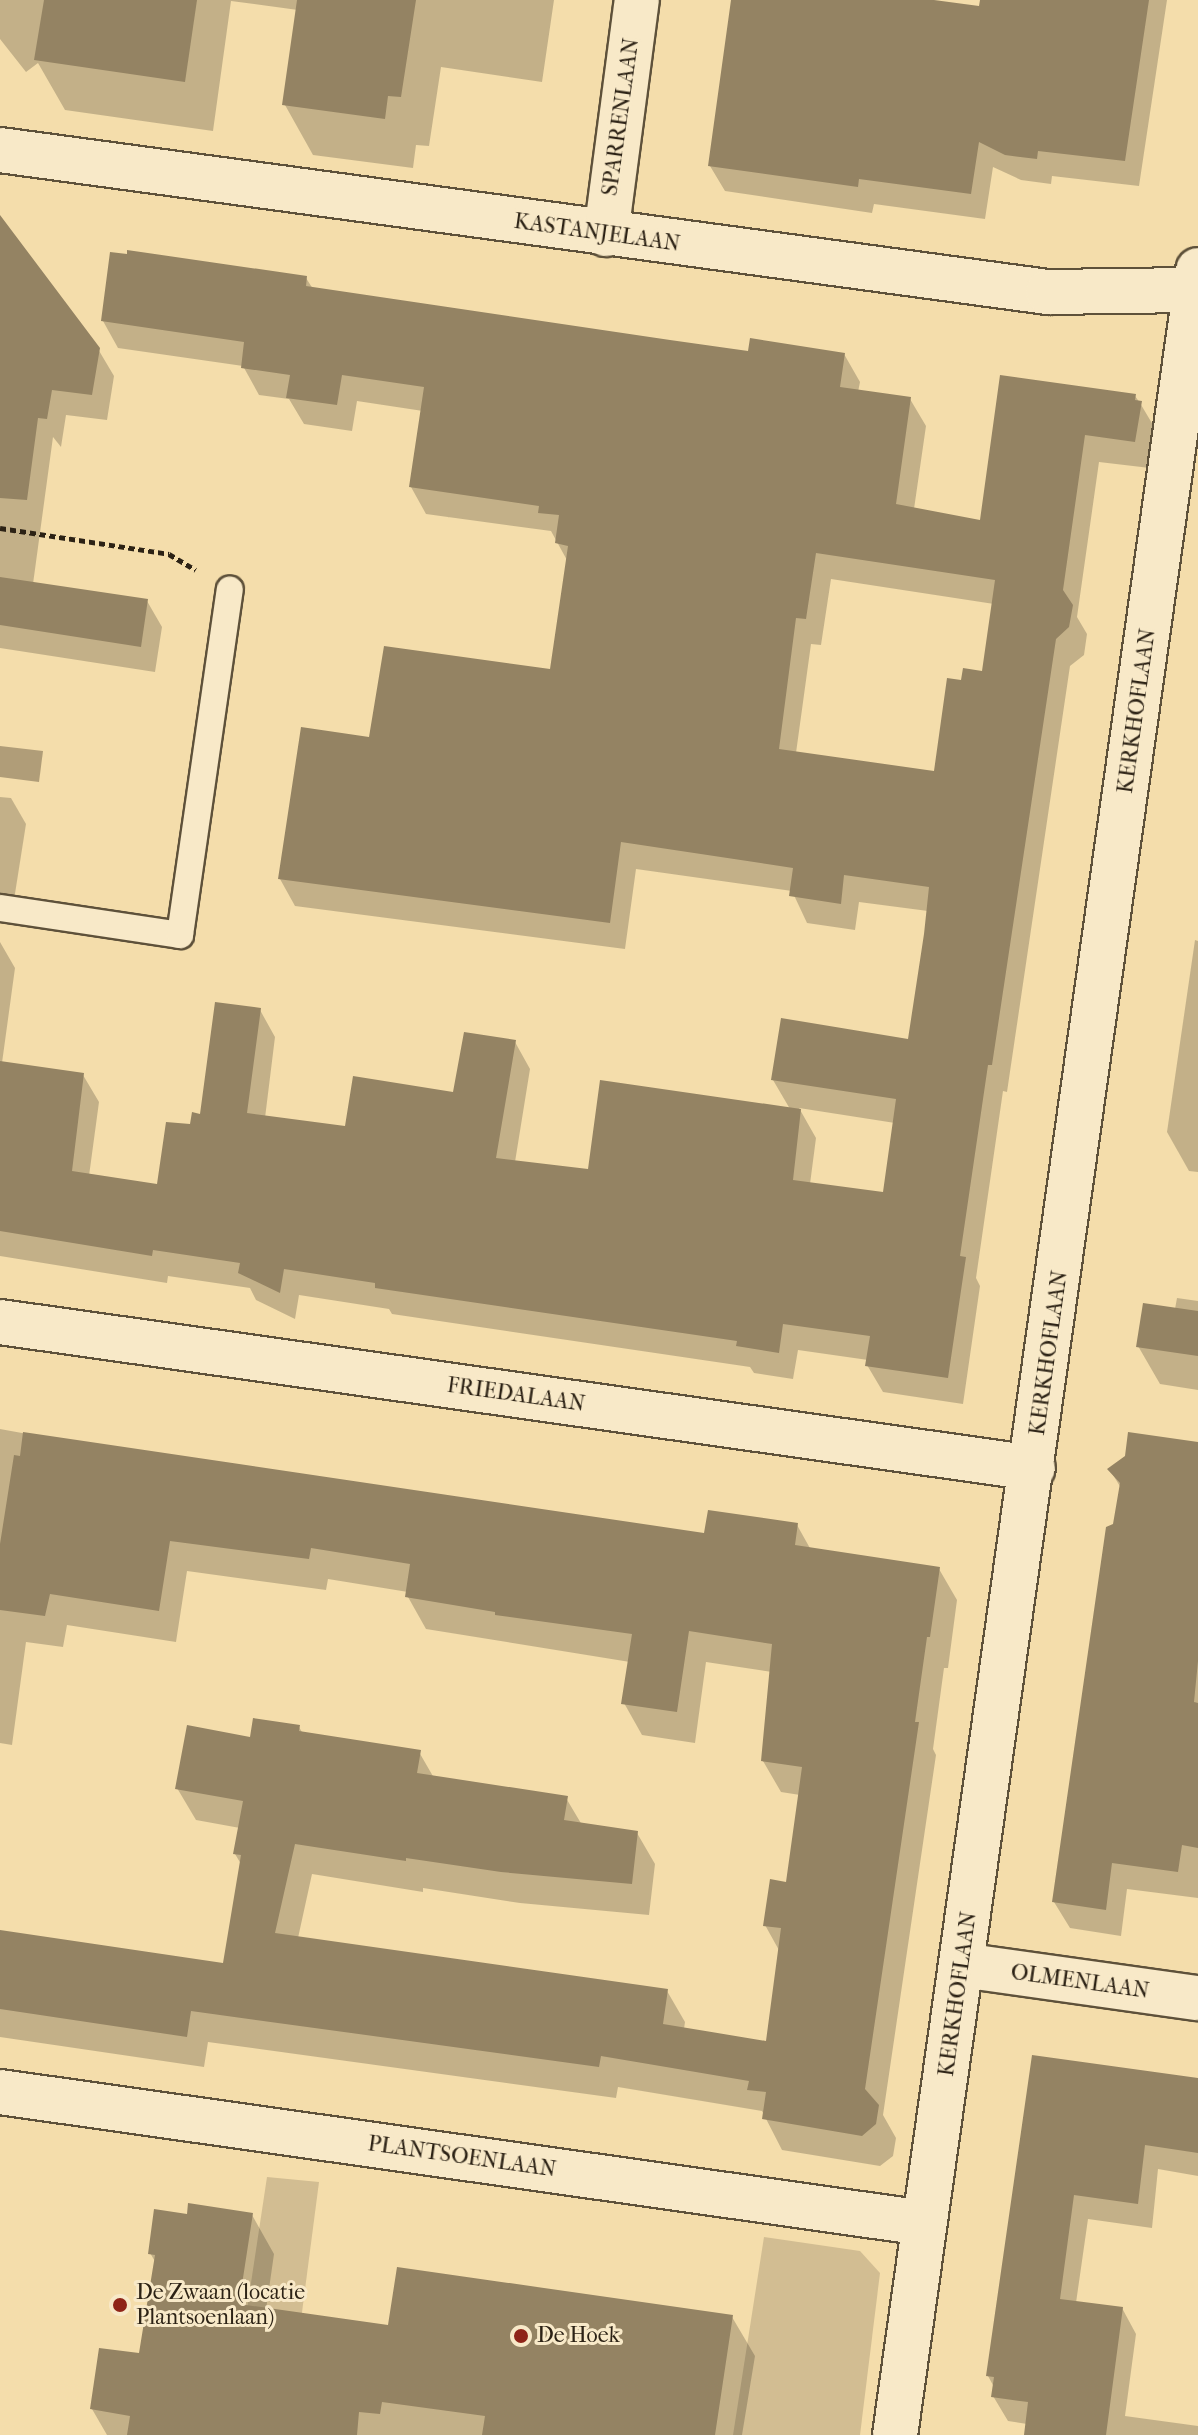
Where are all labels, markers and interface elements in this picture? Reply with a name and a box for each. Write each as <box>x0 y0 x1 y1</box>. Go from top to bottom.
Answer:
street label: SPARRENLAAN <box>597 36 645 198</box>
street label: KASTANJELAAN <box>512 208 682 258</box>
street label: KERKHOFLAAN <box>1112 627 1162 795</box>
street label: KERKHOFLAAN <box>1024 1269 1074 1437</box>
street label: FRIEDALAAN <box>445 1372 587 1418</box>
street label: KERKHOFLAAN <box>933 1910 983 2078</box>
street label: OLMENLAAN <box>1009 1959 1151 2005</box>
street label: PLANTSOENLAAN <box>366 2131 558 2183</box>
place label: De Zwaan (locatie Plantsoenlaan) <box>136 2279 305 2330</box>
marker: De Zwaan (locatie Plantsoenlaan) <box>111 2296 129 2314</box>
place label: De Hoek <box>537 2323 620 2349</box>
marker: De Hoek <box>512 2327 530 2345</box>

